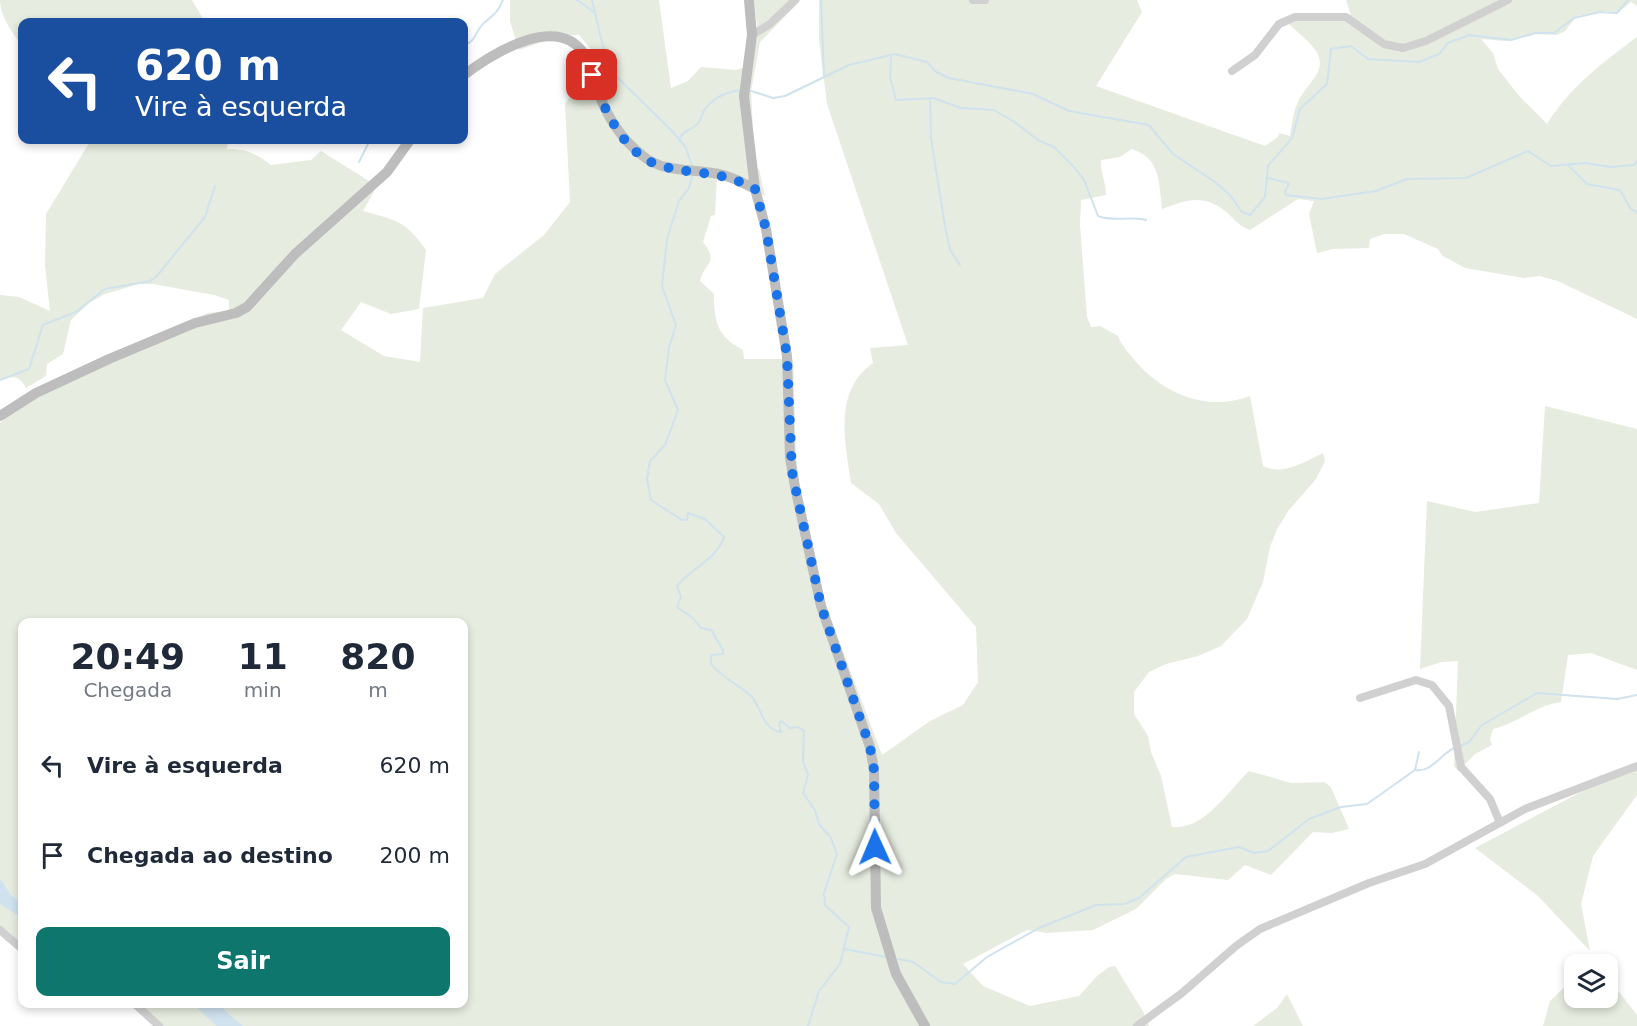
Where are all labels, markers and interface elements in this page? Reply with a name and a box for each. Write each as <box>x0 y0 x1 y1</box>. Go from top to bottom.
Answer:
text: 620 m <box>135 41 281 90</box>
icon: left <box>36 42 114 120</box>
pin <box>566 49 617 100</box>
icon: arrive <box>575 58 608 91</box>
text: Vire à esquerda <box>135 91 347 122</box>
text: 20:49 <box>71 636 185 677</box>
text: 11 <box>238 636 288 677</box>
text: 820 <box>340 636 415 677</box>
text: Chegada <box>83 678 172 702</box>
text: min <box>244 678 282 702</box>
text: m <box>368 678 388 702</box>
icon: left <box>36 749 69 782</box>
text: Vire à esquerda <box>87 753 283 778</box>
text: 620 m <box>380 753 450 778</box>
position arrow <box>843 815 907 879</box>
icon: arrive <box>36 839 69 872</box>
text: Chegada ao destino <box>87 843 333 868</box>
text: 200 m <box>380 843 450 868</box>
button: Sair <box>36 927 450 996</box>
map controls <box>1564 954 1618 1008</box>
button: layers <box>1564 954 1618 1008</box>

